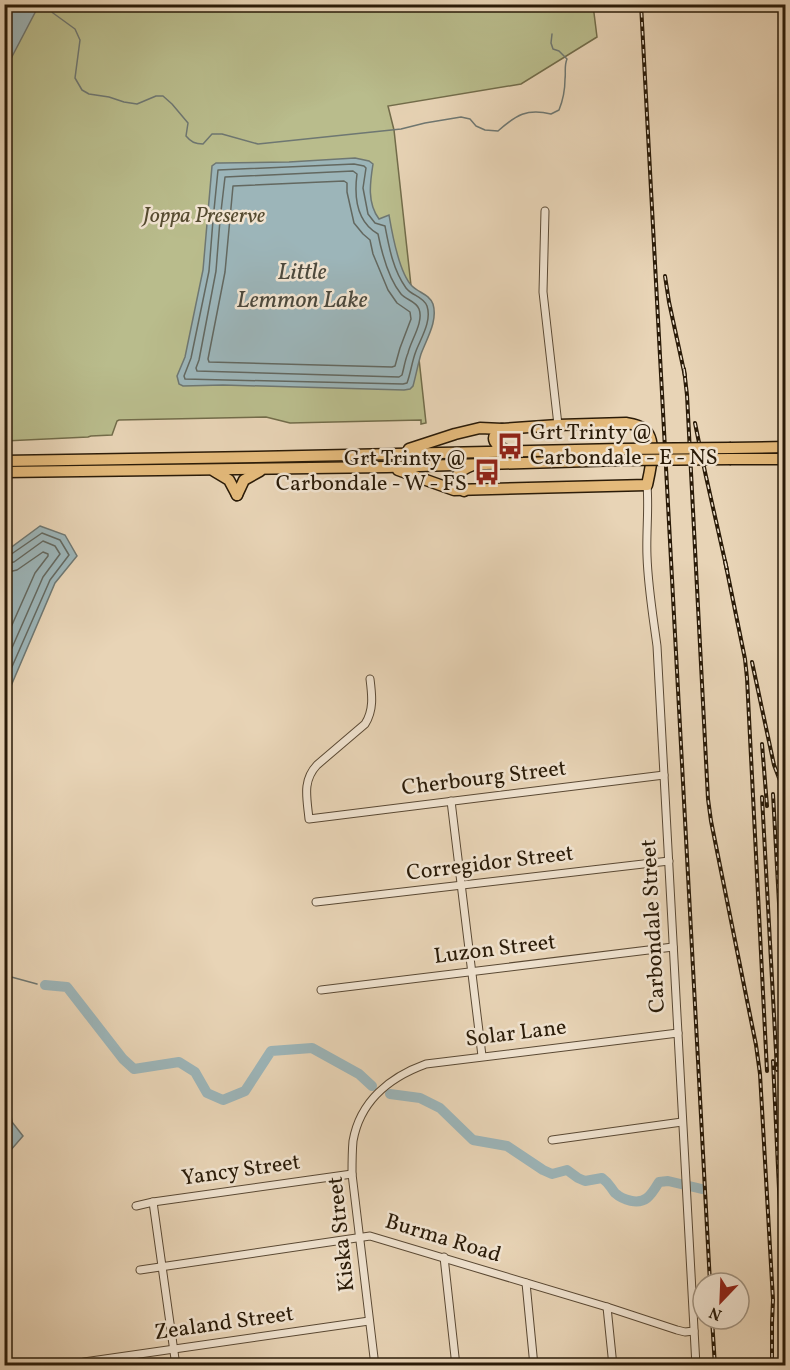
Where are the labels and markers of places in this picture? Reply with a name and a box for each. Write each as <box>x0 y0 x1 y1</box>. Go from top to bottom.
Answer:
place label: Grt Trinty @ Carbondale - E - NS <box>530 418 718 474</box>
bus stop icon: Grt Trinty @ Carbondale - E - NS <box>495 431 525 461</box>
place label: Grt Trinty @ Carbondale - W - FS <box>276 444 467 500</box>
bus stop icon: Grt Trinty @ Carbondale - W - FS <box>472 457 502 487</box>

